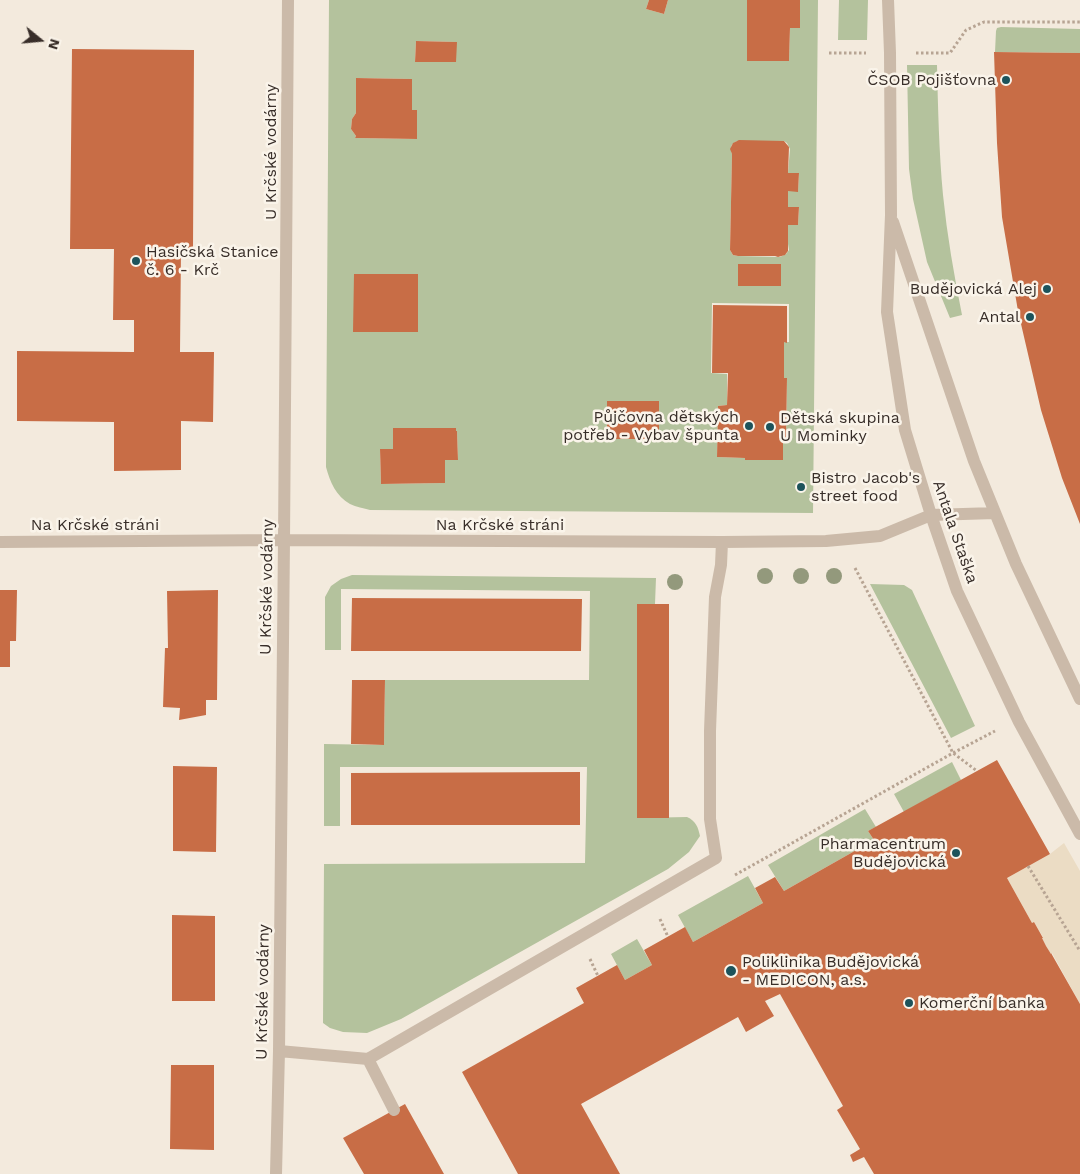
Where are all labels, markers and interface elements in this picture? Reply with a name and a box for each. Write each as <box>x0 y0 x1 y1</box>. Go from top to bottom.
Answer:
north arrow <box>15 15 65 65</box>
text: N <box>45 37 64 52</box>
place label: ČSOB Pojišťovna <box>867 70 996 90</box>
marker: ČSOB Pojišťovna <box>1000 74 1012 86</box>
street label: U Krčské vodárny <box>261 84 281 220</box>
place label: Hasičská Stanice č. 6 - Krč <box>146 242 279 280</box>
marker: Hasičská Stanice č. 6 - Krč <box>130 255 142 267</box>
place label: Budějovická Alej <box>910 279 1037 299</box>
marker: Budějovická Alej <box>1041 283 1053 295</box>
place label: Antal <box>979 307 1020 327</box>
marker: Antal <box>1024 311 1036 323</box>
place label: Půjčovna dětských potřeb - Vybav špunta <box>563 407 739 445</box>
place label: Dětská skupina U Mominky <box>780 408 900 446</box>
marker: Půjčovna dětských potřeb - Vybav špunta <box>743 420 755 432</box>
marker: Dětská skupina U Mominky <box>764 421 776 433</box>
place label: Bistro Jacob's street food <box>811 468 920 506</box>
street label: Antala Staška <box>928 478 982 586</box>
marker: Bistro Jacob's street food <box>795 481 807 493</box>
street label: Na Krčské stráni <box>31 515 159 535</box>
street label: Na Krčské stráni <box>436 515 564 535</box>
street label: U Krčské vodárny <box>256 519 278 655</box>
place label: Pharmacentrum Budějovická <box>820 834 946 872</box>
marker: Pharmacentrum Budějovická <box>950 847 962 859</box>
street label: U Krčské vodárny <box>252 924 274 1060</box>
place label: Poliklinika Budějovická - MEDICON, a.s. <box>742 952 919 990</box>
marker: Poliklinika Budějovická - MEDICON, a.s. <box>724 964 738 978</box>
place label: Komerční banka <box>919 993 1045 1013</box>
marker: Komerční banka <box>903 997 915 1009</box>

